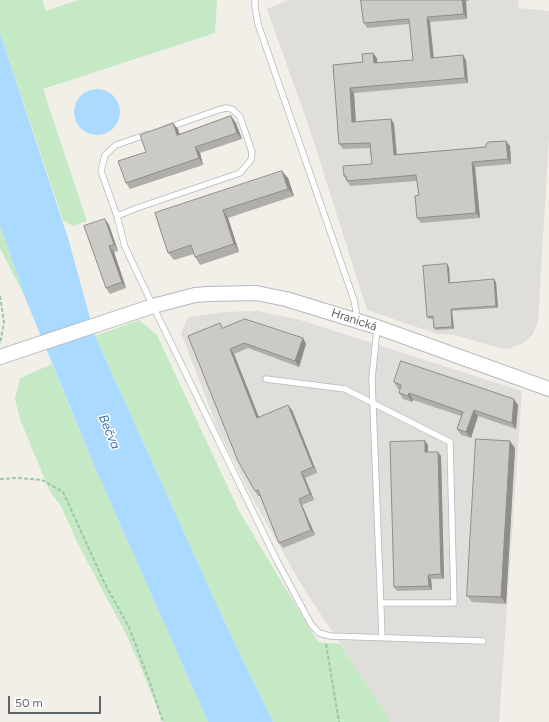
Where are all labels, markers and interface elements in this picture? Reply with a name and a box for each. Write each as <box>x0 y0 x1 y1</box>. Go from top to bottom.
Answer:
street label: Hranická <box>329 306 379 334</box>
water label: Bečva <box>95 412 123 452</box>
scale bar <box>10 688 103 714</box>
text: 50 m <box>15 696 43 710</box>

